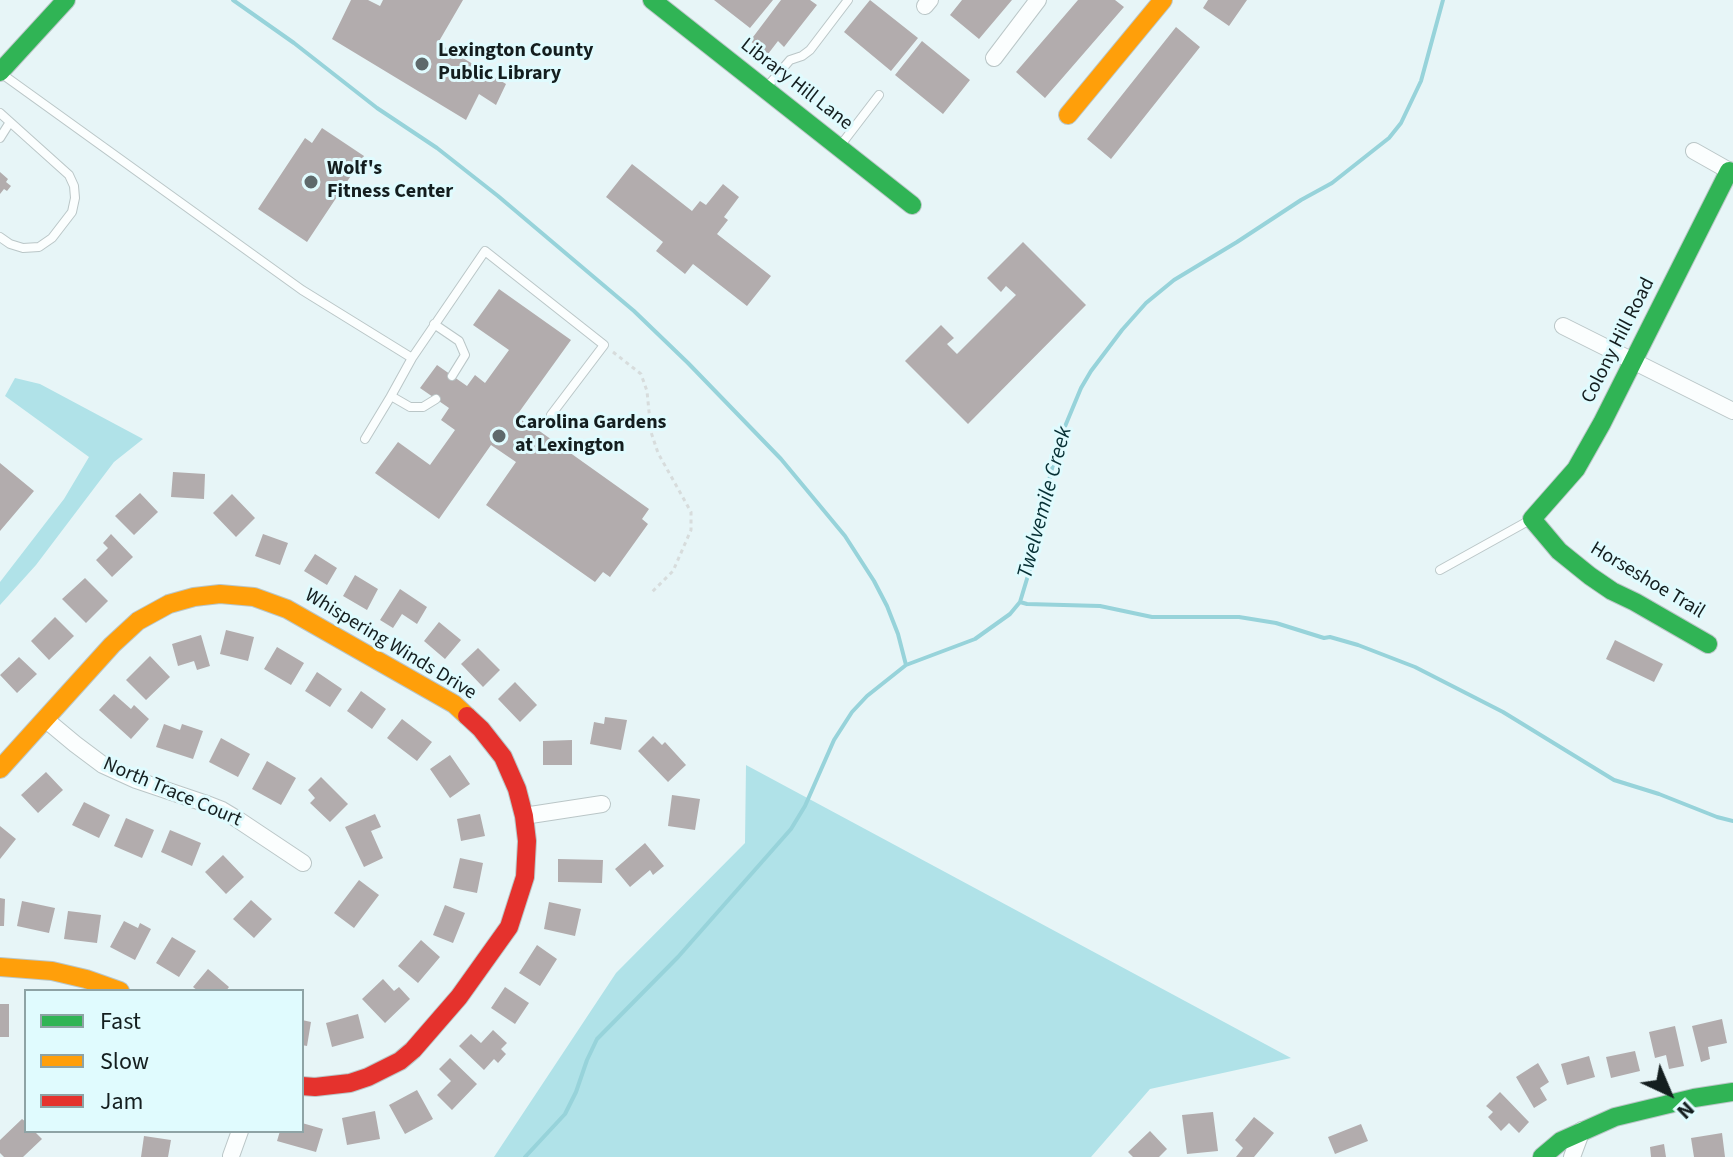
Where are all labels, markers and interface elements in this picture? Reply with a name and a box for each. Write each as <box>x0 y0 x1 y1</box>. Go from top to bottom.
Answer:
street label: Library Hill Lane <box>735 34 857 136</box>
place label: Lexington County Public Library <box>438 40 593 87</box>
marker: Lexington County Public Library <box>413 55 431 73</box>
place label: Wolf's Fitness Center <box>327 158 453 205</box>
marker: Wolf's Fitness Center <box>302 173 320 191</box>
street label: Colony Hill Road <box>1577 274 1661 408</box>
place label: Carolina Gardens at Lexington <box>515 412 666 459</box>
water label: Twelvemile Creek <box>1013 424 1079 582</box>
marker: Carolina Gardens at Lexington <box>490 427 508 445</box>
street label: Horseshoe Trail <box>1585 537 1709 625</box>
street label: Whispering Winds Drive <box>300 584 480 706</box>
street label: North Trace Court <box>99 753 245 833</box>
legend <box>24 989 304 1133</box>
text: Fast <box>100 1004 141 1039</box>
text: Slow <box>100 1044 149 1079</box>
north arrow <box>1629 1053 1709 1133</box>
text: Jam <box>100 1084 144 1119</box>
text: N <box>1669 1094 1702 1127</box>

